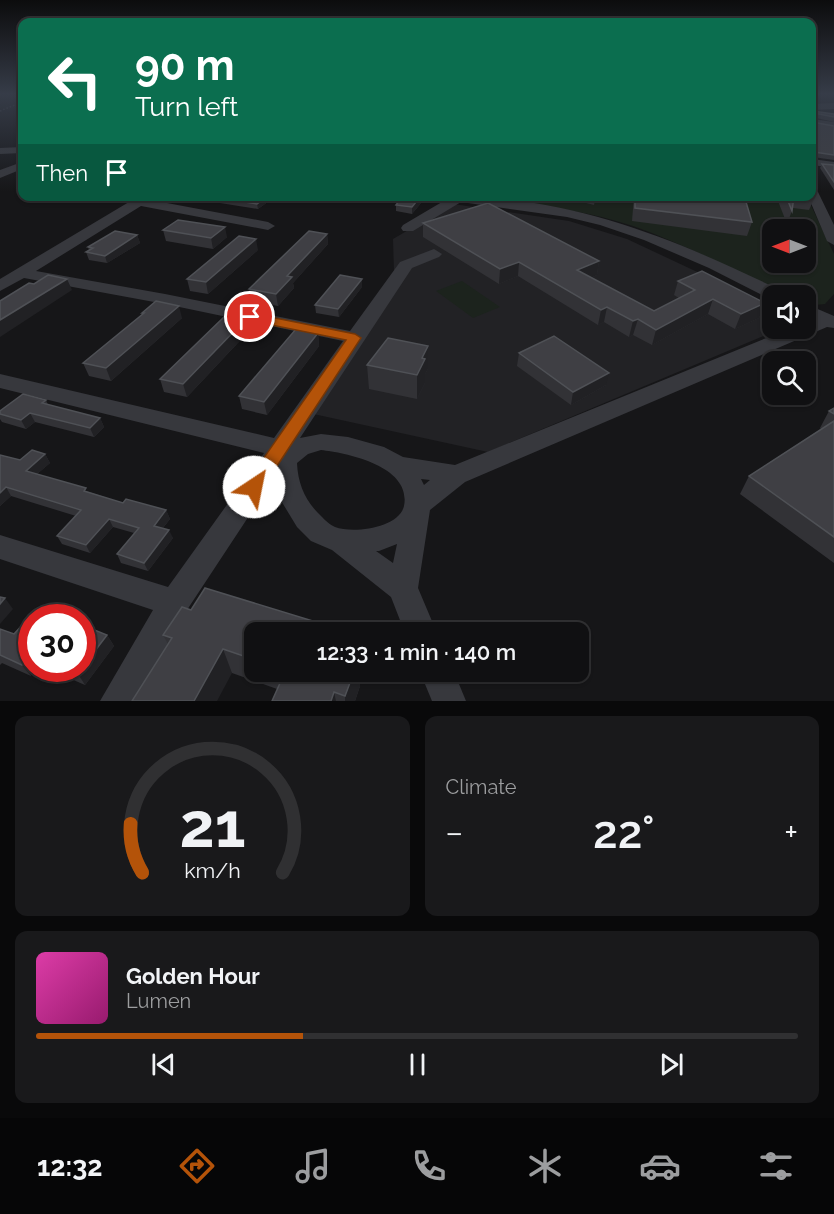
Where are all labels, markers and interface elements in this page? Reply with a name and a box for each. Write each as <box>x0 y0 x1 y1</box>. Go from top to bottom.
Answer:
text: 90 m <box>135 41 235 90</box>
icon: left <box>36 42 114 120</box>
text: Turn left <box>135 91 238 122</box>
icon: arrive <box>100 156 133 189</box>
text: Then <box>36 160 88 186</box>
north arrow <box>762 219 816 273</box>
map controls <box>762 219 816 405</box>
button: sound <box>762 285 816 339</box>
pin <box>224 291 275 342</box>
icon: arrive <box>233 300 266 333</box>
button: search <box>762 351 816 405</box>
position arrow <box>222 455 286 519</box>
speed limit sign: 30 <box>18 604 96 682</box>
text: 12:33 · 1 min · 140 m <box>317 639 516 665</box>
text: Climate <box>446 775 517 799</box>
text: 21 <box>179 788 245 862</box>
text: 22° <box>593 806 655 859</box>
text: − <box>446 813 463 852</box>
text: + <box>784 813 798 852</box>
text: km/h <box>184 858 241 883</box>
text: Golden Hour <box>126 963 260 989</box>
text: Lumen <box>126 989 191 1013</box>
icon: previous <box>147 1048 180 1081</box>
icon: pause <box>401 1048 434 1081</box>
icon: next <box>655 1048 688 1081</box>
icon: directions <box>176 1145 218 1187</box>
icon: music <box>292 1145 334 1187</box>
icon: phone <box>408 1145 450 1187</box>
icon: climate <box>524 1145 566 1187</box>
icon: car <box>639 1145 681 1187</box>
icon: filters <box>755 1145 797 1187</box>
text: 12:32 <box>37 1151 102 1182</box>

